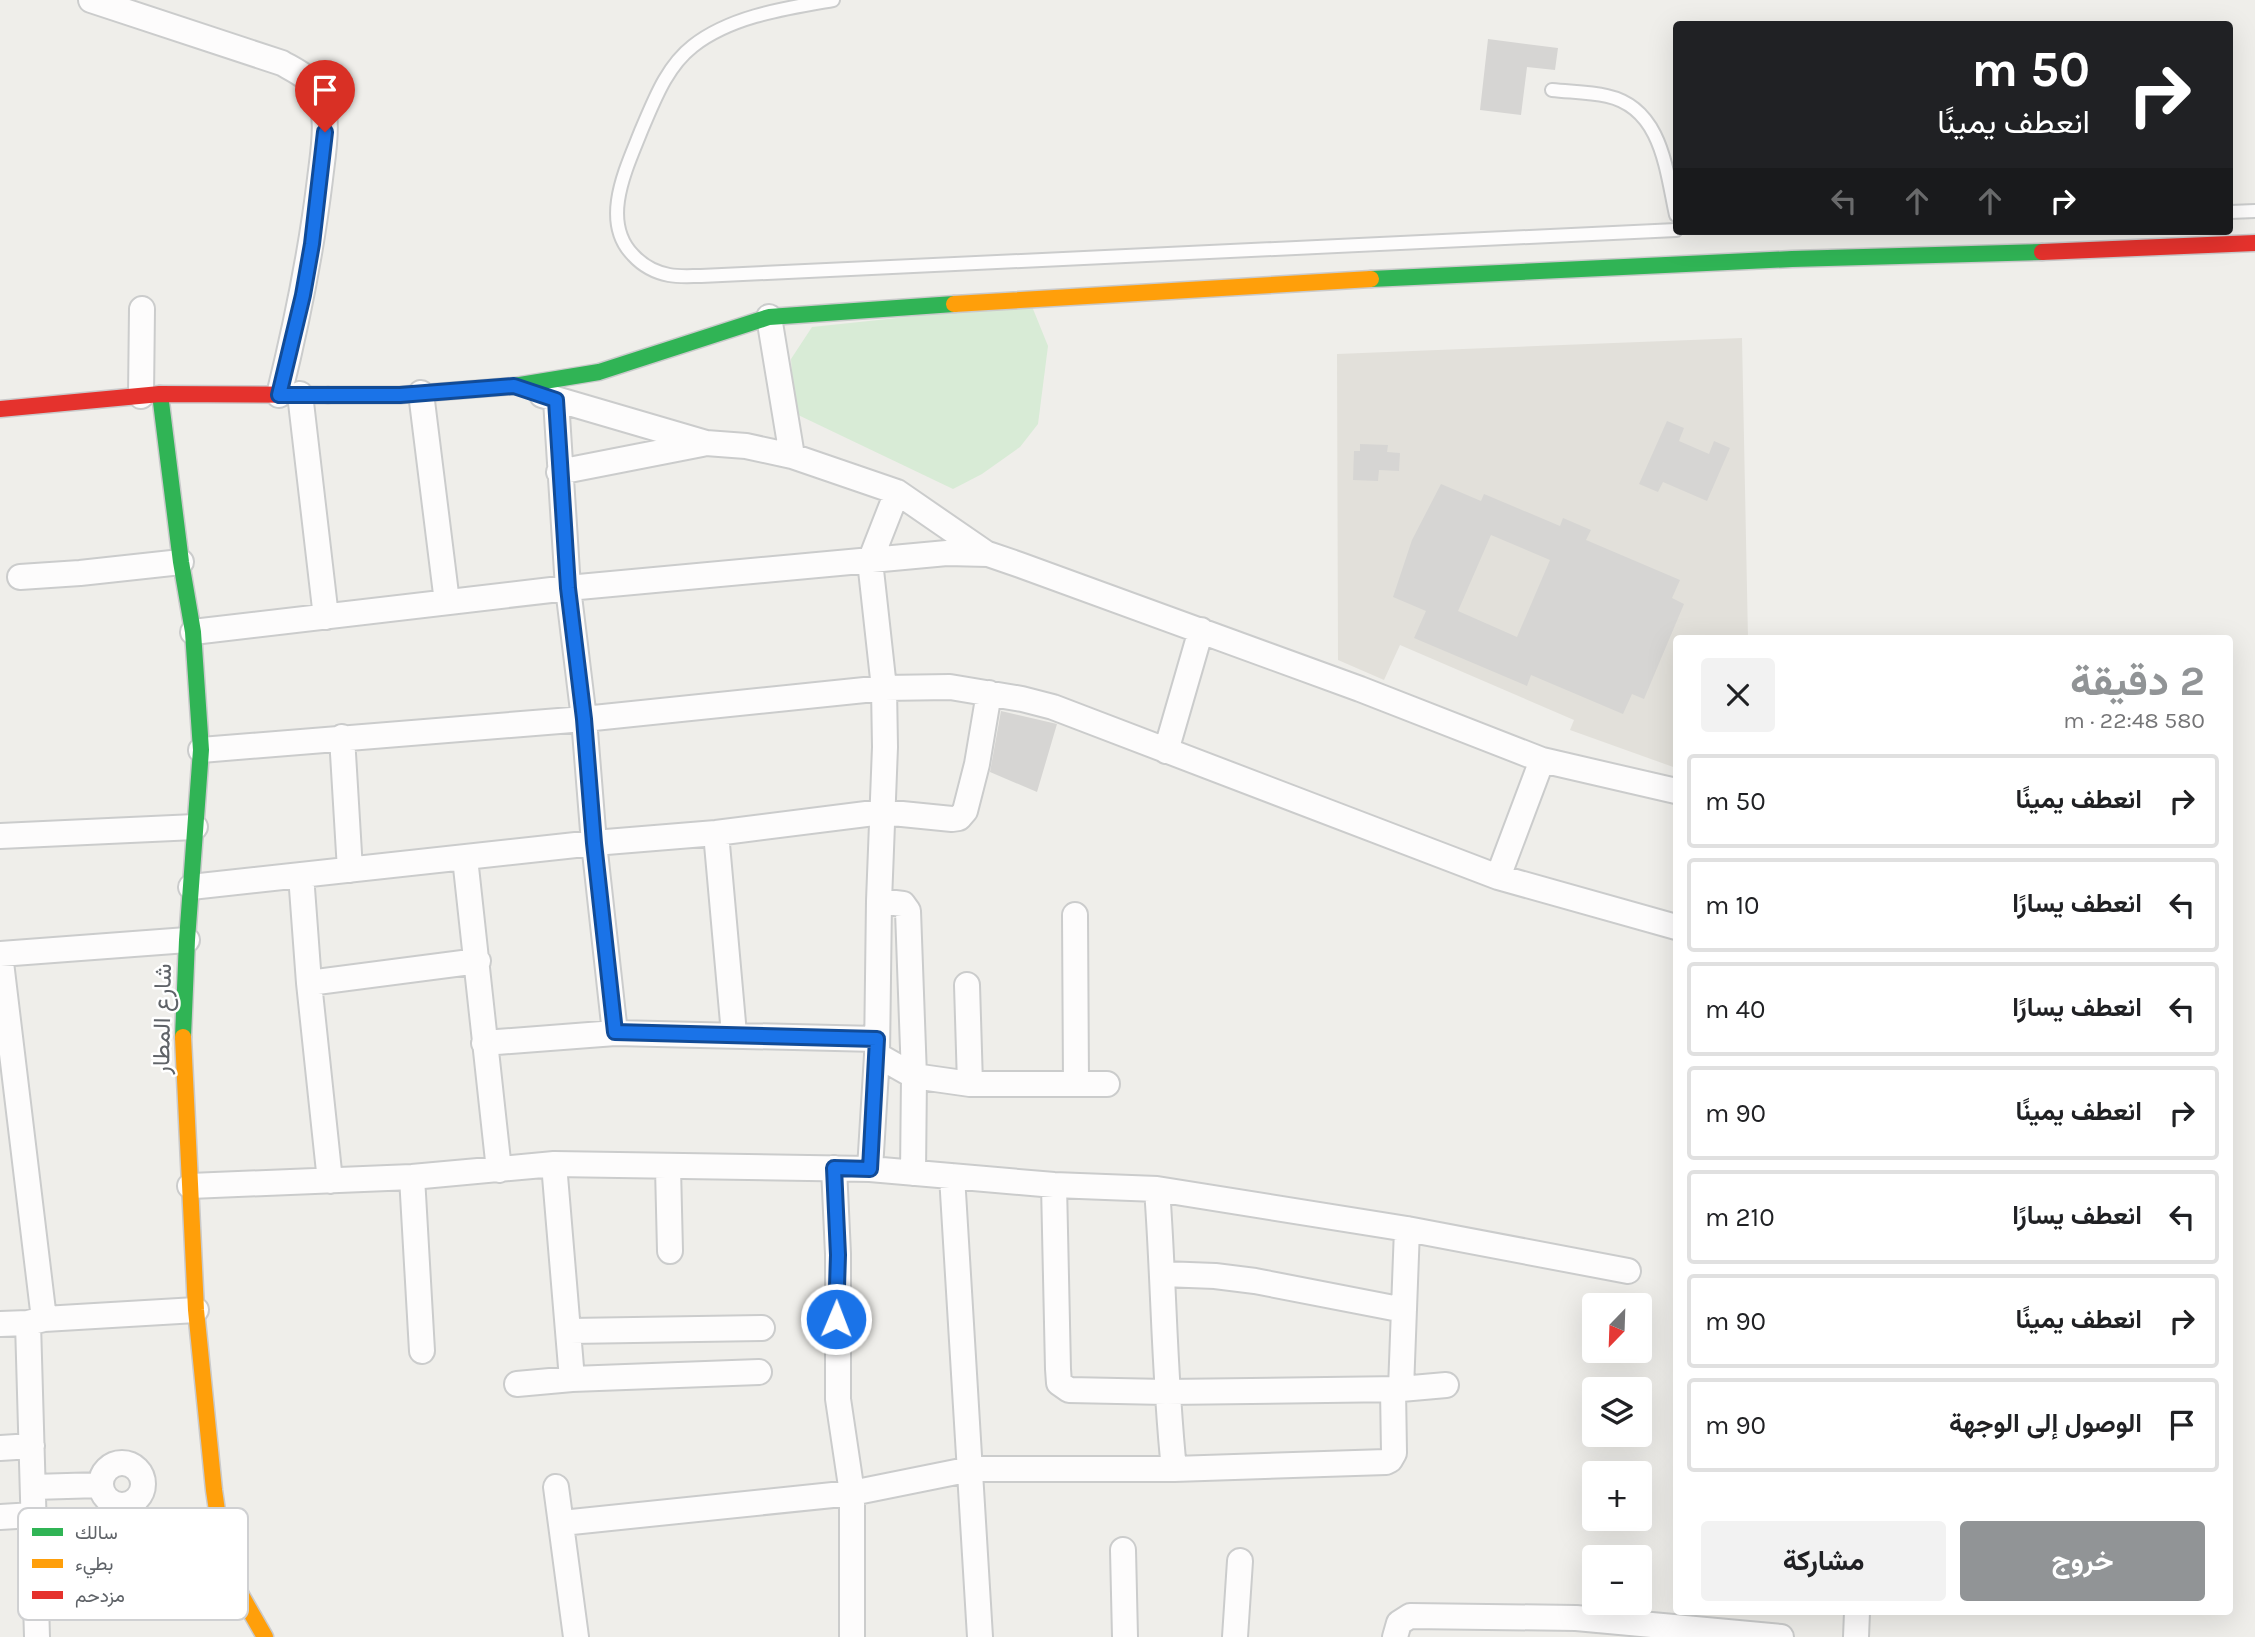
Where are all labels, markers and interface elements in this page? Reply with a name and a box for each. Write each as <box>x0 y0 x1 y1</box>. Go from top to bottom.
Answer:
text: 50 m <box>1972 41 2090 98</box>
icon: right <box>2114 49 2205 140</box>
pin <box>295 60 355 132</box>
icon: arrive <box>306 71 344 109</box>
text: انعطف يمينًا <box>1937 104 2090 141</box>
icon: left <box>1825 182 1863 220</box>
icon: ahead <box>1898 182 1936 220</box>
icon: ahead <box>1971 182 2009 220</box>
icon: right <box>2044 182 2082 220</box>
text: 2 دقيقة <box>2070 656 2205 706</box>
button: close <box>1701 658 1775 732</box>
text: 580 m · 22:48 <box>2063 707 2205 734</box>
icon: right <box>2163 782 2201 820</box>
text: انعطف يمينًا <box>2016 784 2142 815</box>
text: 50 m <box>1705 786 1766 817</box>
icon: left <box>2163 886 2201 924</box>
text: انعطف يسارًا <box>2012 888 2142 919</box>
text: 10 m <box>1705 890 1760 921</box>
street label: شارع المطار <box>147 963 179 1076</box>
icon: left <box>2163 990 2201 1028</box>
text: انعطف يسارًا <box>2012 992 2142 1023</box>
text: 40 m <box>1705 994 1765 1025</box>
icon: right <box>2163 1094 2201 1132</box>
text: انعطف يمينًا <box>2016 1096 2142 1127</box>
text: 90 m <box>1705 1098 1766 1129</box>
icon: left <box>2163 1198 2201 1236</box>
text: انعطف يسارًا <box>2012 1200 2142 1231</box>
text: 210 m <box>1705 1202 1775 1233</box>
position arrow <box>799 1282 873 1356</box>
north arrow <box>1582 1293 1652 1363</box>
map controls <box>1582 1293 1652 1615</box>
icon: right <box>2163 1302 2201 1340</box>
text: انعطف يمينًا <box>2016 1304 2142 1335</box>
text: 90 m <box>1705 1306 1766 1337</box>
button: layers <box>1582 1377 1652 1447</box>
icon: arrive <box>2163 1406 2201 1444</box>
text: الوصول إلى الوجهة <box>1949 1408 2142 1439</box>
text: 90 m <box>1705 1410 1766 1441</box>
button: + <box>1582 1461 1652 1531</box>
legend <box>18 1508 248 1620</box>
button: مشاركة <box>1701 1521 1946 1601</box>
button: خروج <box>1960 1521 2205 1601</box>
text: سالك <box>75 1522 118 1544</box>
button: − <box>1582 1545 1652 1615</box>
text: بطيء <box>75 1553 113 1579</box>
text: مزدحم <box>75 1585 125 1608</box>

